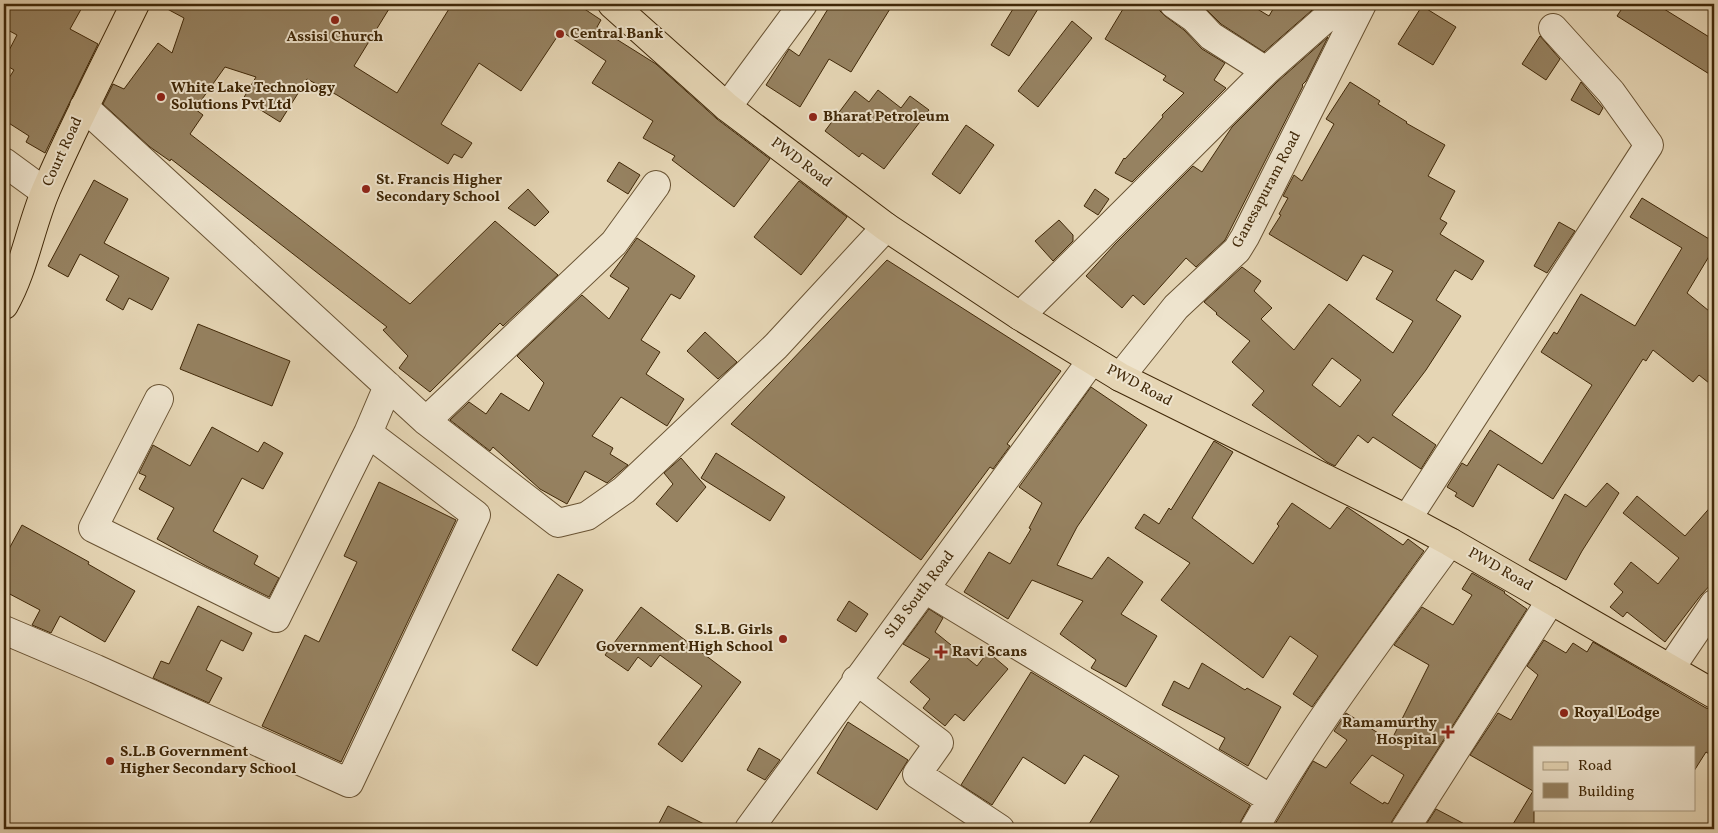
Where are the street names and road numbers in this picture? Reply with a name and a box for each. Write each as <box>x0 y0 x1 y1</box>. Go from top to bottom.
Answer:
street label: Court Road <box>38 114 88 190</box>
street label: Ganesapuram Road <box>1227 128 1307 252</box>
street label: PWD Road <box>766 133 836 193</box>
street label: PWD Road <box>1102 360 1176 412</box>
street label: PWD Road <box>1464 543 1536 597</box>
street label: SLB South Road <box>880 547 960 643</box>

